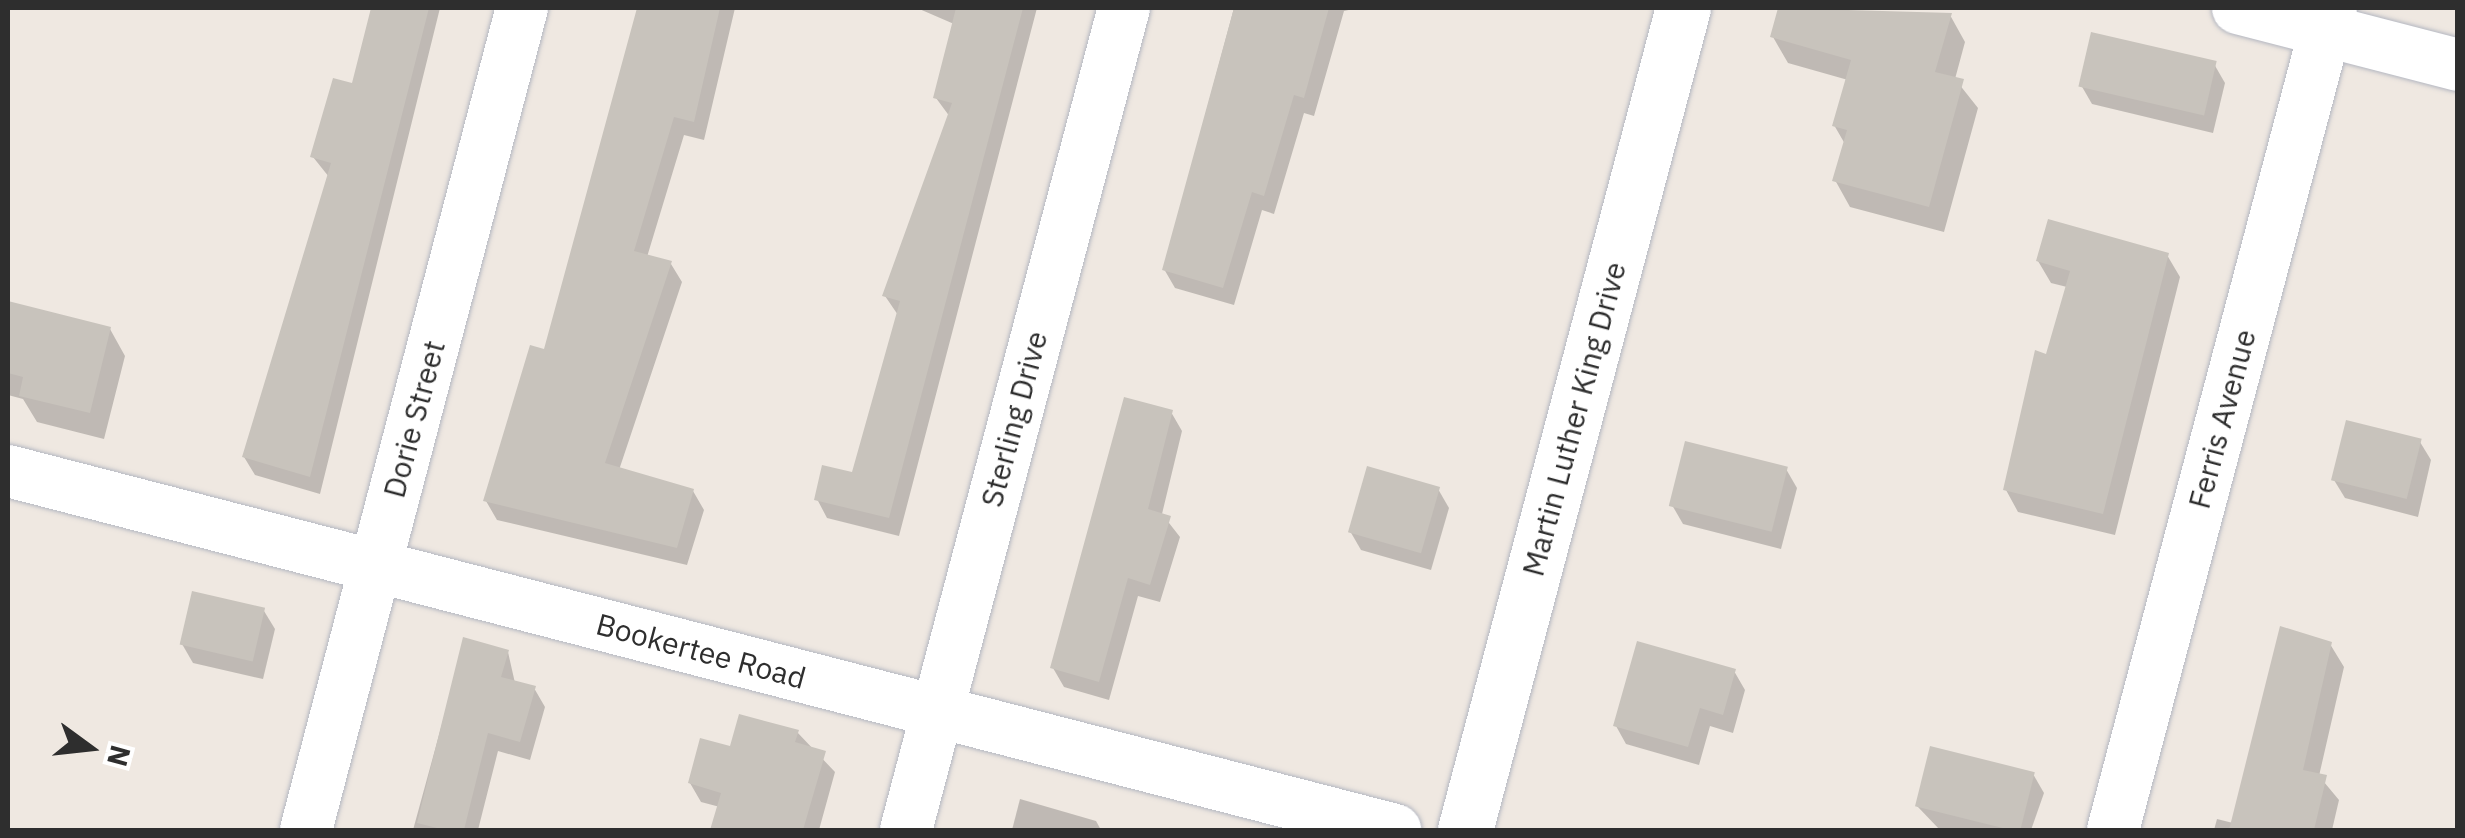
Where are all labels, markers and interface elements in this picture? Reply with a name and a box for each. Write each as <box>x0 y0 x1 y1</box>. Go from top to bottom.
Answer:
street label: Martin Luther King Drive <box>1515 258 1633 580</box>
street label: Ferris Avenue <box>2181 326 2263 512</box>
street label: Sterling Drive <box>973 327 1055 511</box>
street label: Dorie Street <box>376 336 452 502</box>
street label: Bookertee Road <box>592 606 810 696</box>
north arrow <box>40 698 140 798</box>
text: N <box>99 741 140 770</box>

